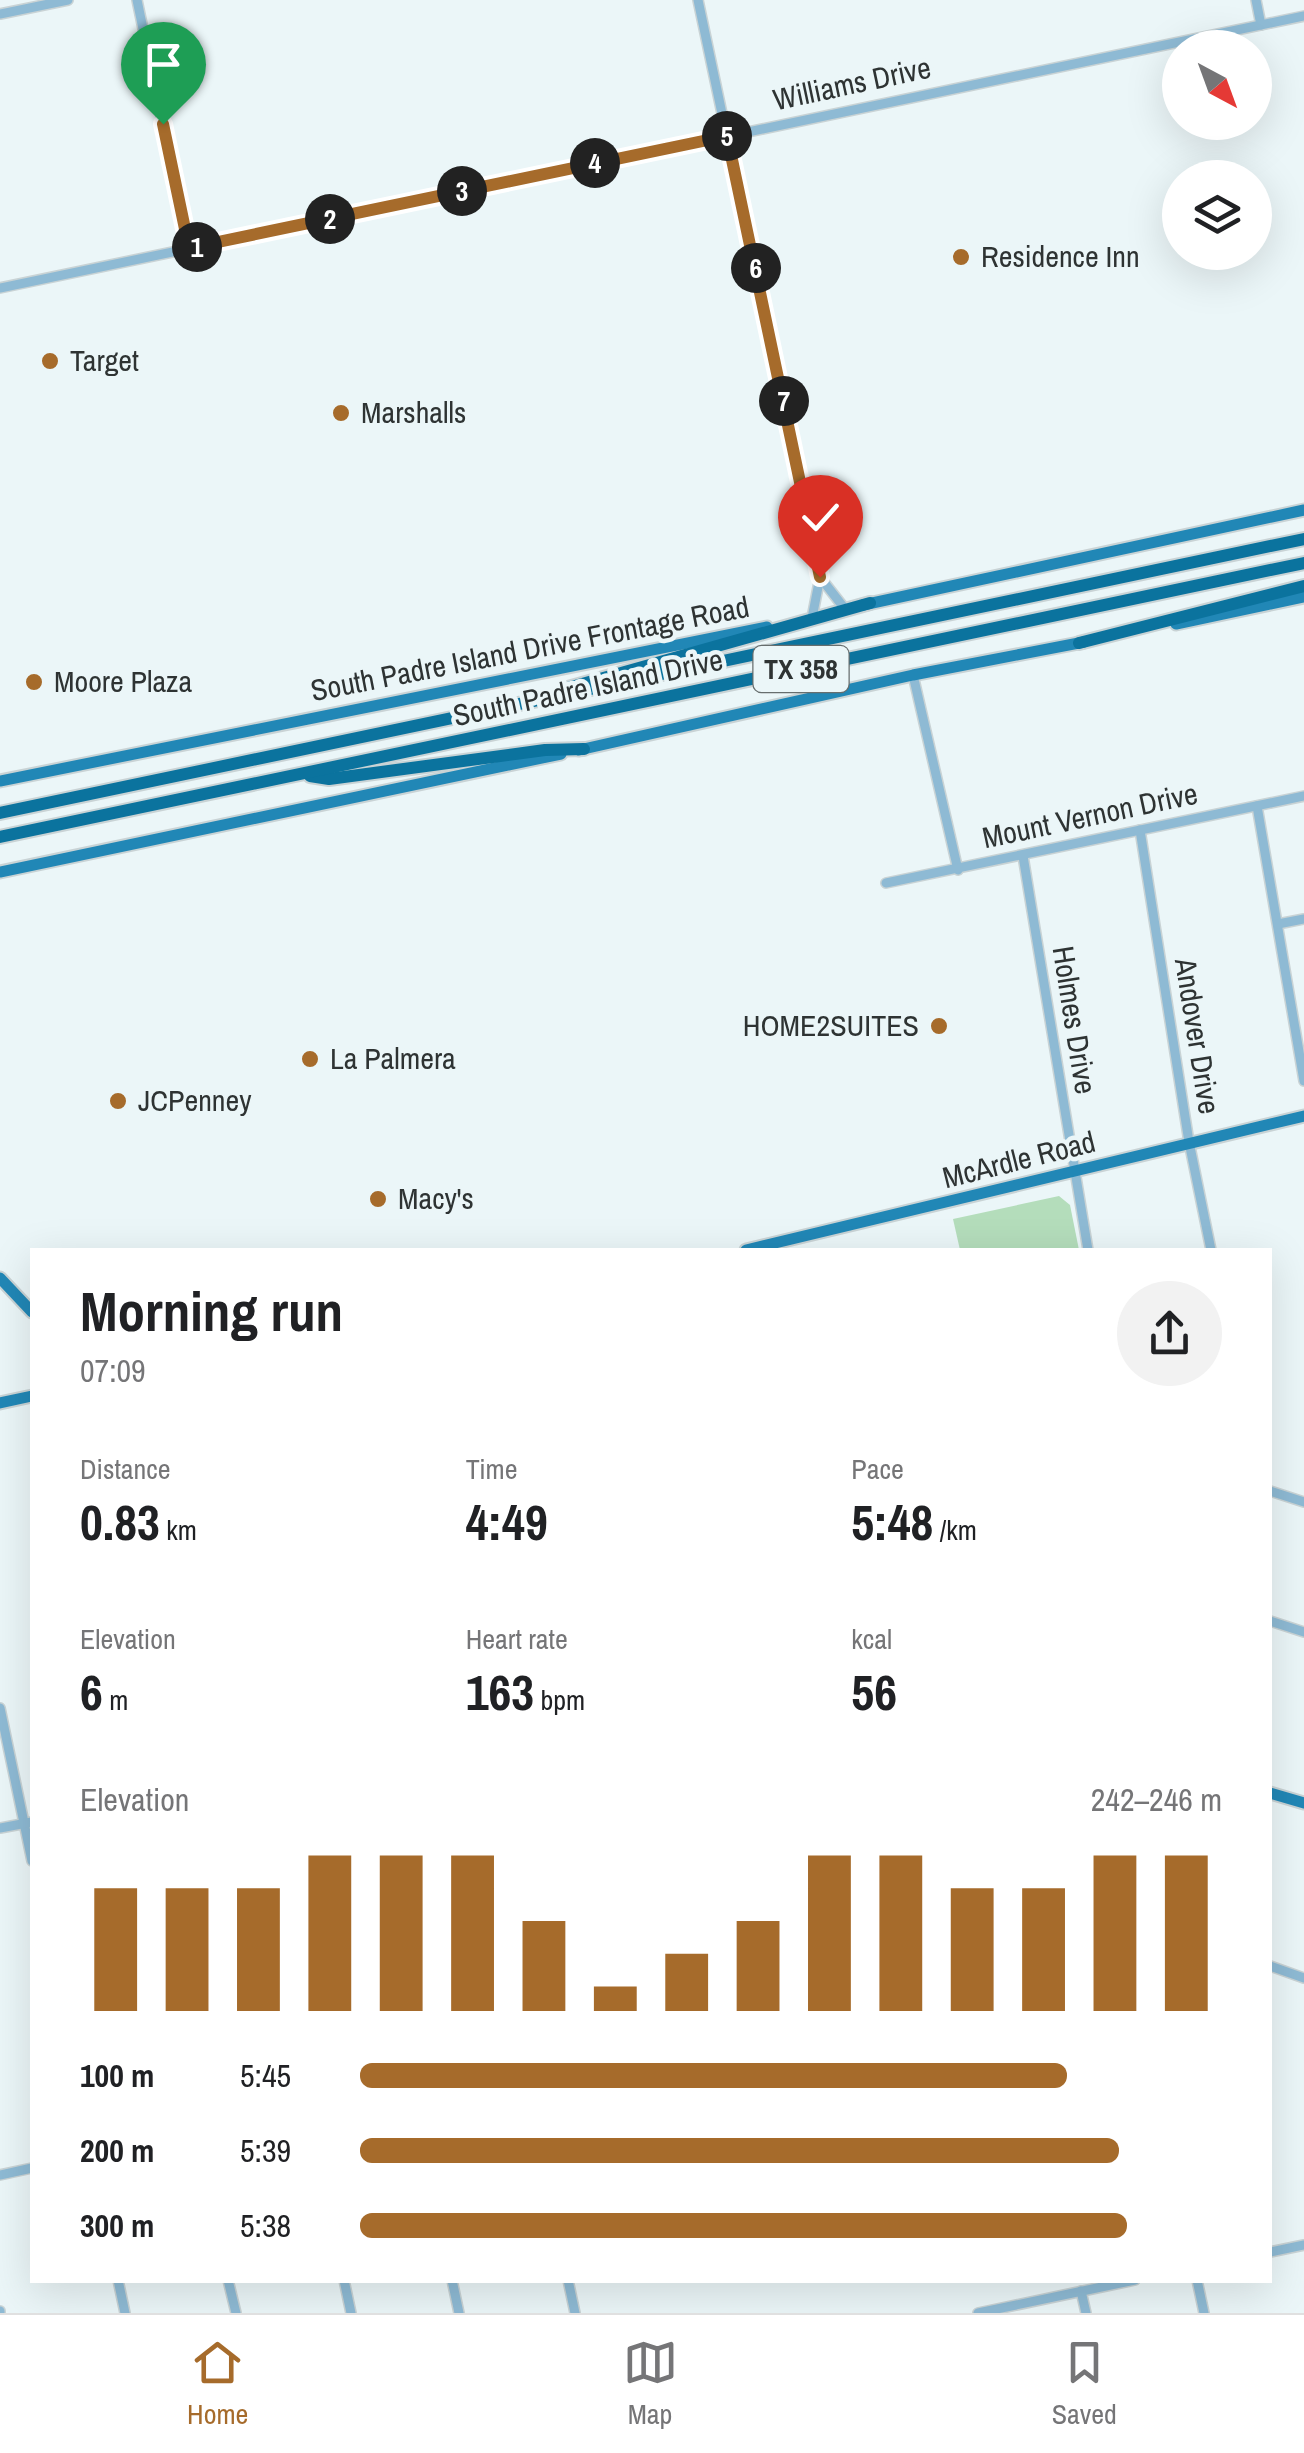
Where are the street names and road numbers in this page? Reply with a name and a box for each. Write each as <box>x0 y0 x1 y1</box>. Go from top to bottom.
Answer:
street label: Williams Drive <box>769 47 934 119</box>
street label: South Padre Island Drive Frontage Road <box>308 589 752 709</box>
street label: South Padre Island Drive <box>450 642 726 734</box>
road number: TX 358 <box>754 646 848 692</box>
street label: Mount Vernon Drive <box>979 773 1201 857</box>
street label: Holmes Drive <box>1044 943 1106 1097</box>
street label: Andover Drive <box>1166 954 1230 1117</box>
street label: McArdle Road <box>938 1121 1099 1197</box>

